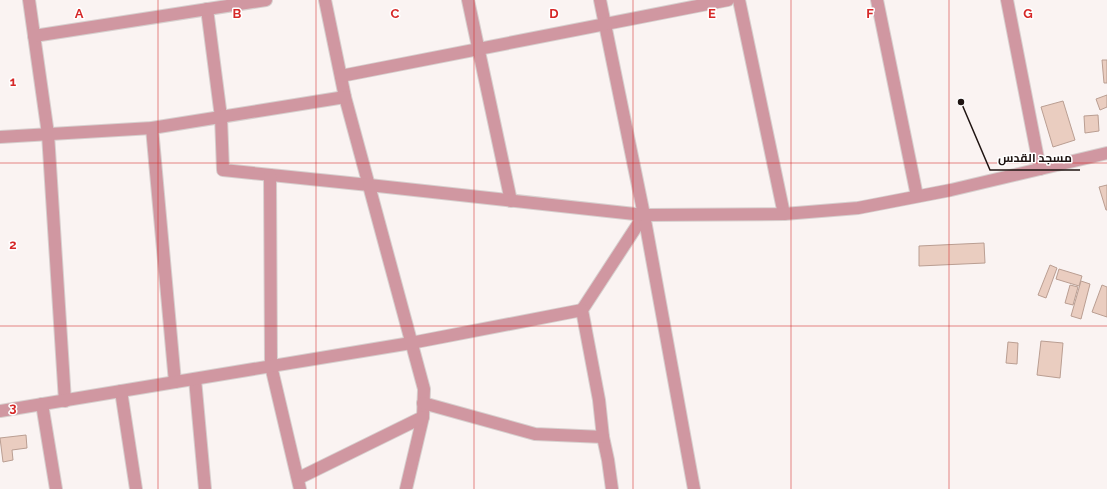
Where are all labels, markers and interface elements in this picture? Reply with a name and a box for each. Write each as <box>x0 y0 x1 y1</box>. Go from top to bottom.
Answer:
text: A <box>75 6 84 21</box>
text: B <box>233 6 242 21</box>
text: C <box>391 6 400 21</box>
text: D <box>549 6 559 21</box>
text: E <box>708 6 716 21</box>
text: F <box>866 6 874 21</box>
text: G <box>1023 6 1033 21</box>
text: 1 <box>10 74 17 89</box>
callout: مسجد القدس <box>990 146 1080 170</box>
text: مسجد القدس <box>998 151 1072 166</box>
text: 2 <box>9 237 17 252</box>
text: 3 <box>9 400 17 415</box>

